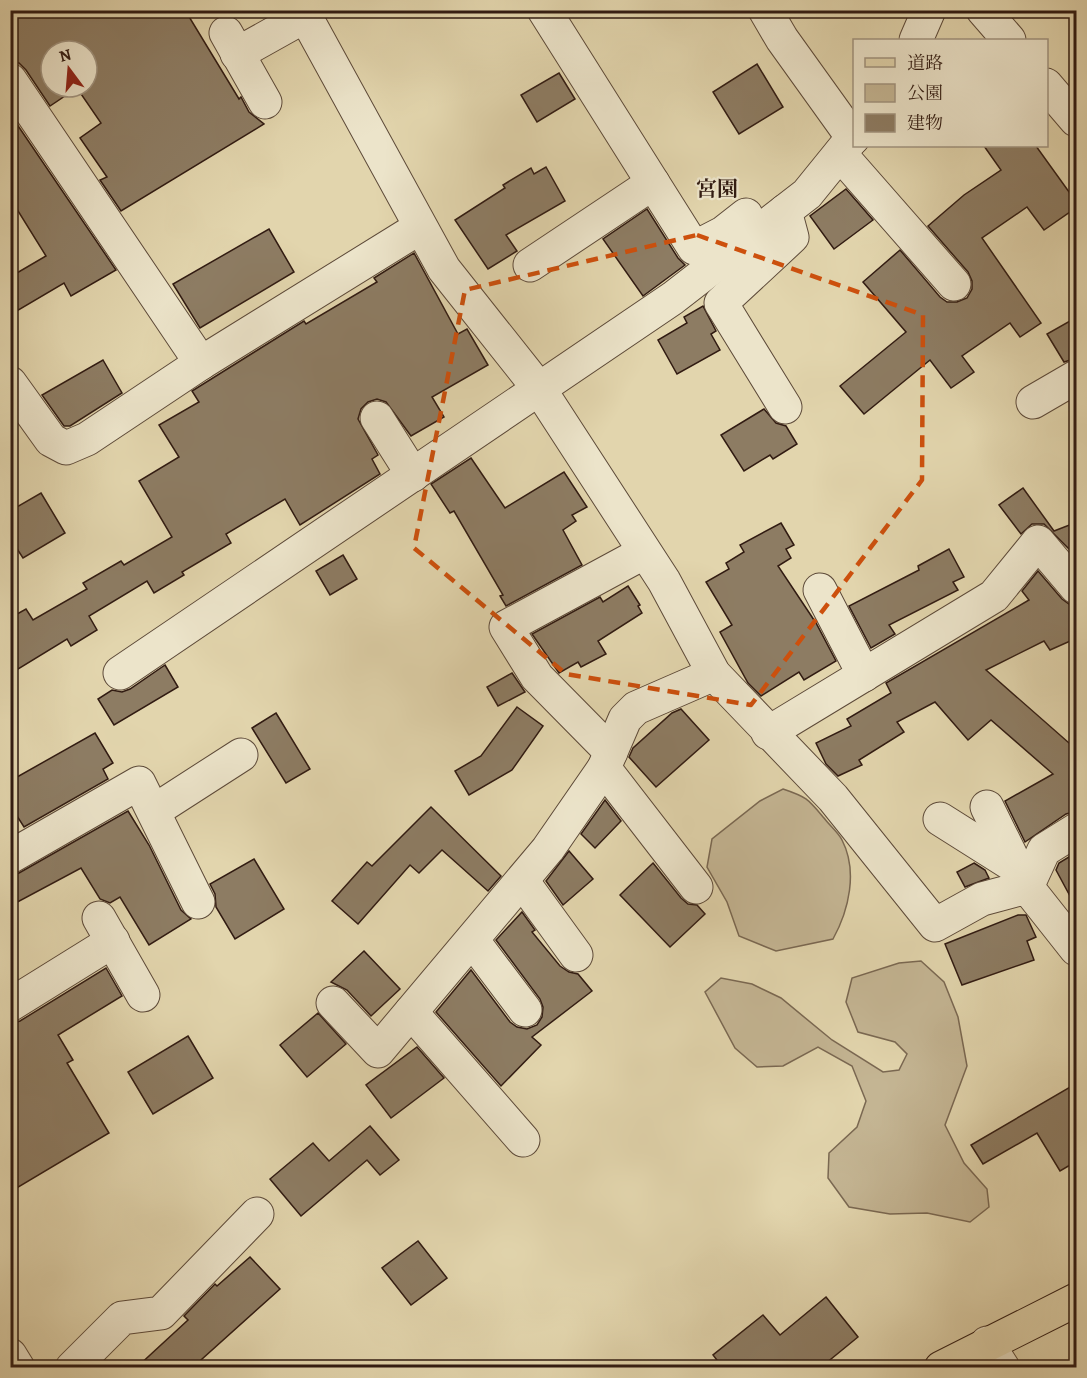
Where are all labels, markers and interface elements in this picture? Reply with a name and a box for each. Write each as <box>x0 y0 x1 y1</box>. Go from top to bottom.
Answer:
north arrow <box>39 39 99 99</box>
legend <box>853 39 1048 147</box>
text: N <box>57 43 74 68</box>
text: 道路 <box>907 51 943 75</box>
text: 公園 <box>907 81 943 105</box>
text: 建物 <box>907 111 943 135</box>
district label: 宮園 <box>696 175 738 203</box>

